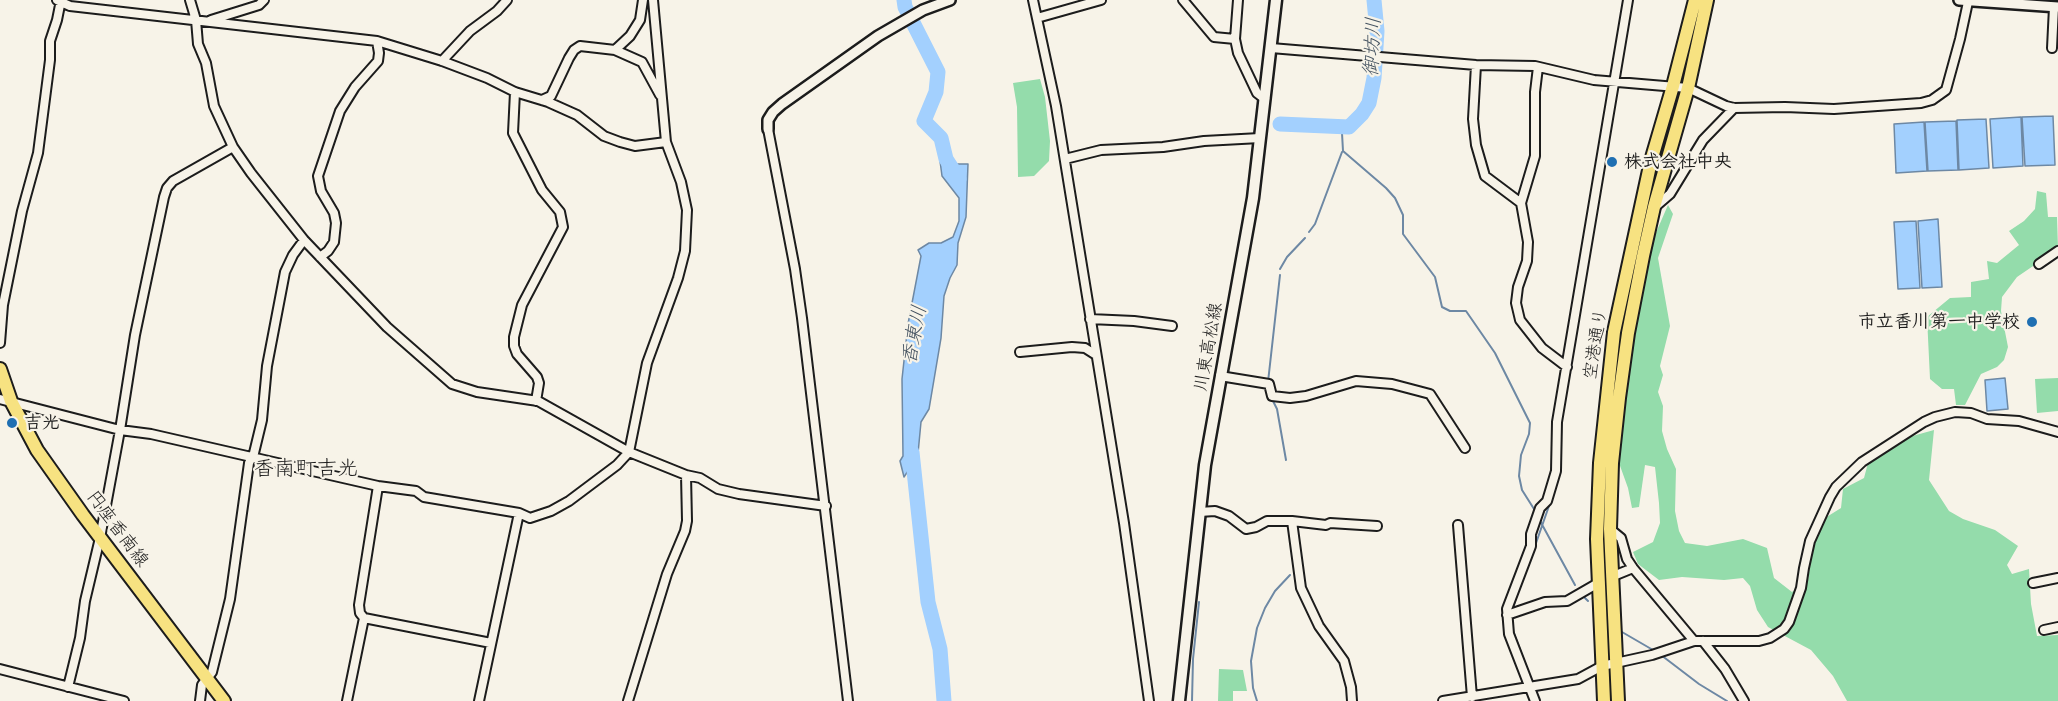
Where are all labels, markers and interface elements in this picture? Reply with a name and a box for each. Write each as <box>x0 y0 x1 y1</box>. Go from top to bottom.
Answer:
water label: 御坊川 <box>1359 16 1387 78</box>
place label: 株式会社中央 <box>1624 151 1732 173</box>
marker: 株式会社中央 <box>1605 155 1619 169</box>
street label: 川東高松線 <box>1191 301 1227 393</box>
water label: 香東川 <box>897 303 933 367</box>
street label: 空港通り <box>1580 307 1612 381</box>
place label: 市立香川第一中学校 <box>1858 311 2020 333</box>
marker: 市立香川第一中学校 <box>2025 315 2039 329</box>
place label: 吉光 <box>24 412 60 434</box>
marker: 吉光 <box>5 416 19 430</box>
district label: 香南町吉光 <box>254 457 358 483</box>
street label: 円座香南線 <box>81 487 153 571</box>

